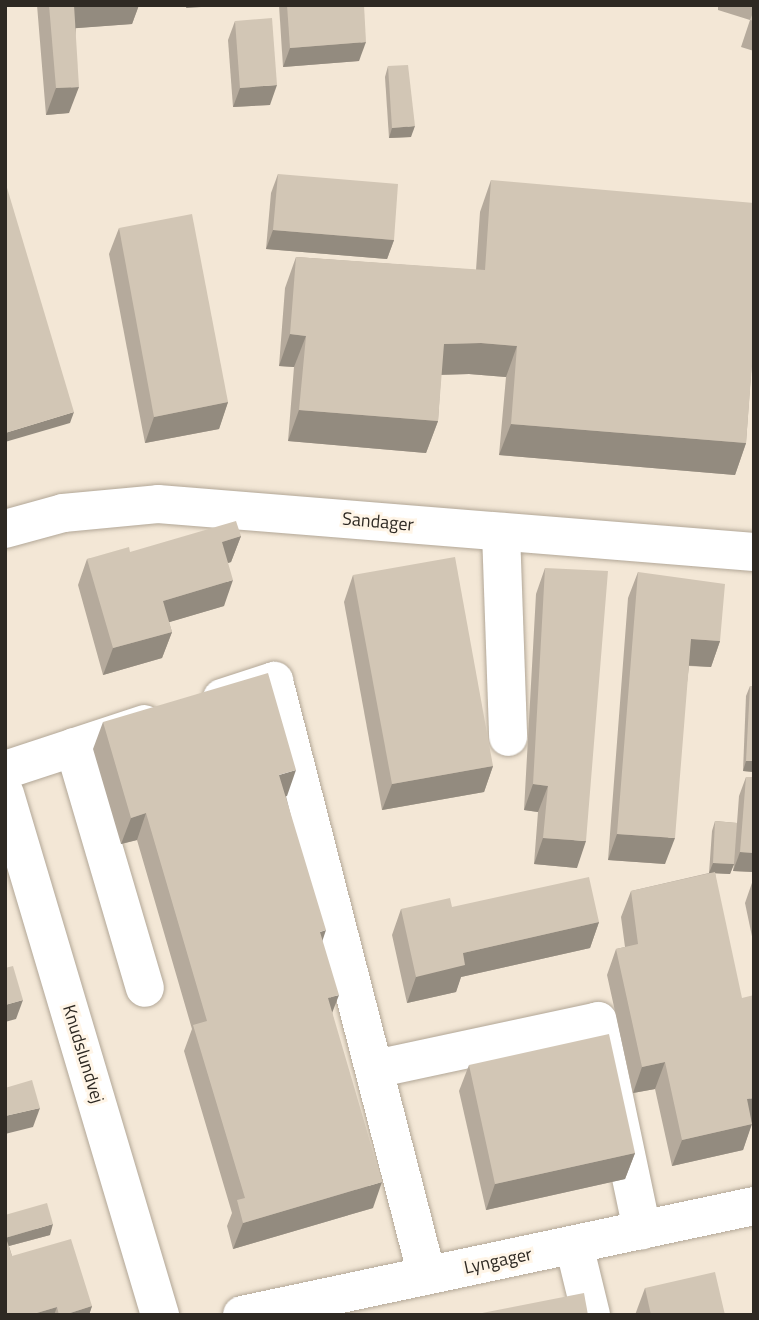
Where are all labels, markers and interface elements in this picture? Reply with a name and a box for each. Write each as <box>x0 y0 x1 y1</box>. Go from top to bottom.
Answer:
street label: Sandager <box>341 508 415 536</box>
street label: Knudslundvej <box>58 1002 108 1106</box>
street label: Lyngager <box>462 1243 534 1279</box>

